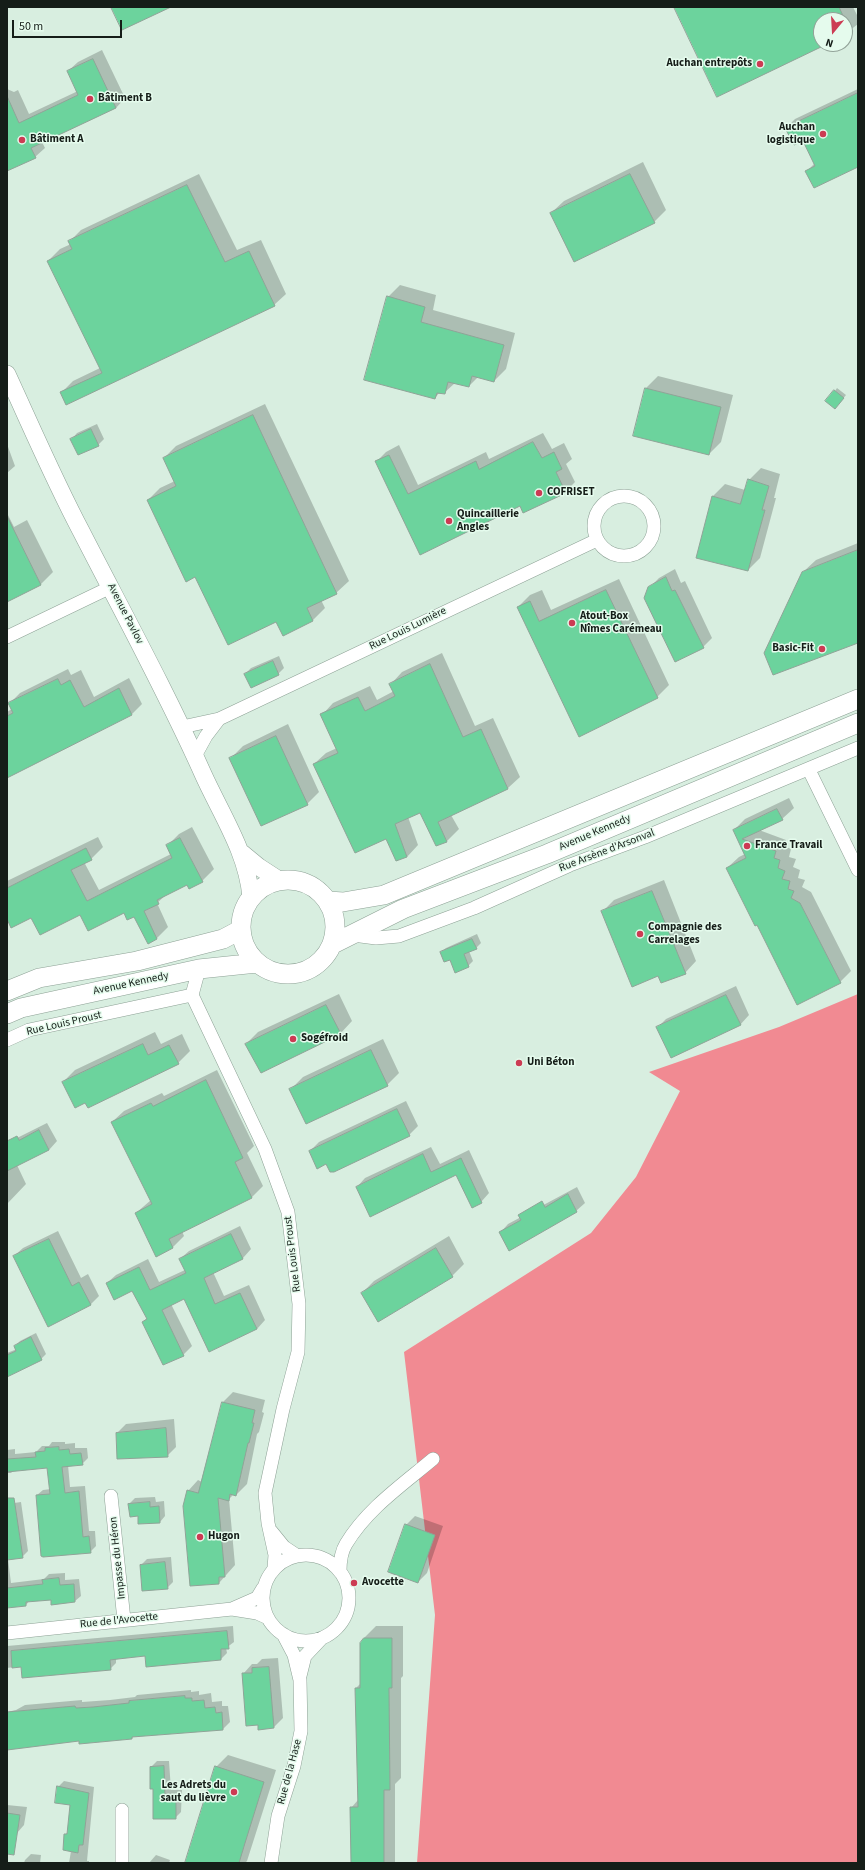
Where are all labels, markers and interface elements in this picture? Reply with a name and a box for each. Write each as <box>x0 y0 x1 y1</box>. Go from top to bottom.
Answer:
scale bar <box>14 12 124 38</box>
north arrow <box>813 12 853 52</box>
text: 50 m <box>19 18 43 35</box>
text: N <box>824 35 835 51</box>
place label: Auchan entrepôts <box>666 57 752 71</box>
marker: Auchan entrepôts <box>755 59 765 69</box>
place label: Bâtiment B <box>98 92 152 106</box>
marker: Bâtiment B <box>85 94 95 104</box>
place label: Auchan logistique <box>767 121 815 147</box>
marker: Auchan logistique <box>818 129 828 139</box>
place label: Bâtiment A <box>30 133 84 147</box>
marker: Bâtiment A <box>17 135 27 145</box>
place label: COFRISET <box>547 486 595 500</box>
marker: COFRISET <box>534 488 544 498</box>
place label: Quincaillerie Angles <box>457 508 519 534</box>
marker: Quincaillerie Angles <box>444 516 454 526</box>
street label: Avenue Pavlov <box>104 581 146 647</box>
street label: Rue Louis Lumière <box>367 605 449 653</box>
place label: Atout-Box Nîmes Carémeau <box>580 610 662 636</box>
marker: Atout-Box Nîmes Carémeau <box>567 618 577 628</box>
place label: Basic-Fit <box>772 642 814 656</box>
marker: Basic-Fit <box>817 644 827 654</box>
street label: Avenue Kennedy <box>557 812 633 854</box>
street label: Rue Arsène d'Arsonval <box>557 827 657 875</box>
place label: France Travail <box>755 839 822 853</box>
marker: France Travail <box>742 841 752 851</box>
place label: Compagnie des Carrelages <box>648 921 722 947</box>
marker: Compagnie des Carrelages <box>635 929 645 939</box>
street label: Avenue Kennedy <box>92 970 170 998</box>
street label: Rue Louis Proust <box>25 1009 103 1039</box>
place label: Sogéfroid <box>301 1032 348 1046</box>
marker: Sogéfroid <box>288 1034 298 1044</box>
place label: Uni Béton <box>527 1056 574 1070</box>
marker: Uni Béton <box>514 1058 524 1068</box>
street label: Rue Louis Proust <box>282 1215 304 1293</box>
street label: Impasse du Héron <box>107 1516 129 1600</box>
place label: Hugon <box>208 1530 240 1544</box>
marker: Hugon <box>195 1532 205 1542</box>
place label: Avocette <box>362 1576 404 1590</box>
marker: Avocette <box>349 1578 359 1588</box>
street label: Rue de l'Avocette <box>79 1610 159 1632</box>
street label: Rue de la Hase <box>275 1738 305 1806</box>
place label: Les Adrets du saut du lièvre <box>160 1779 226 1805</box>
marker: Les Adrets du saut du lièvre <box>229 1787 239 1797</box>

